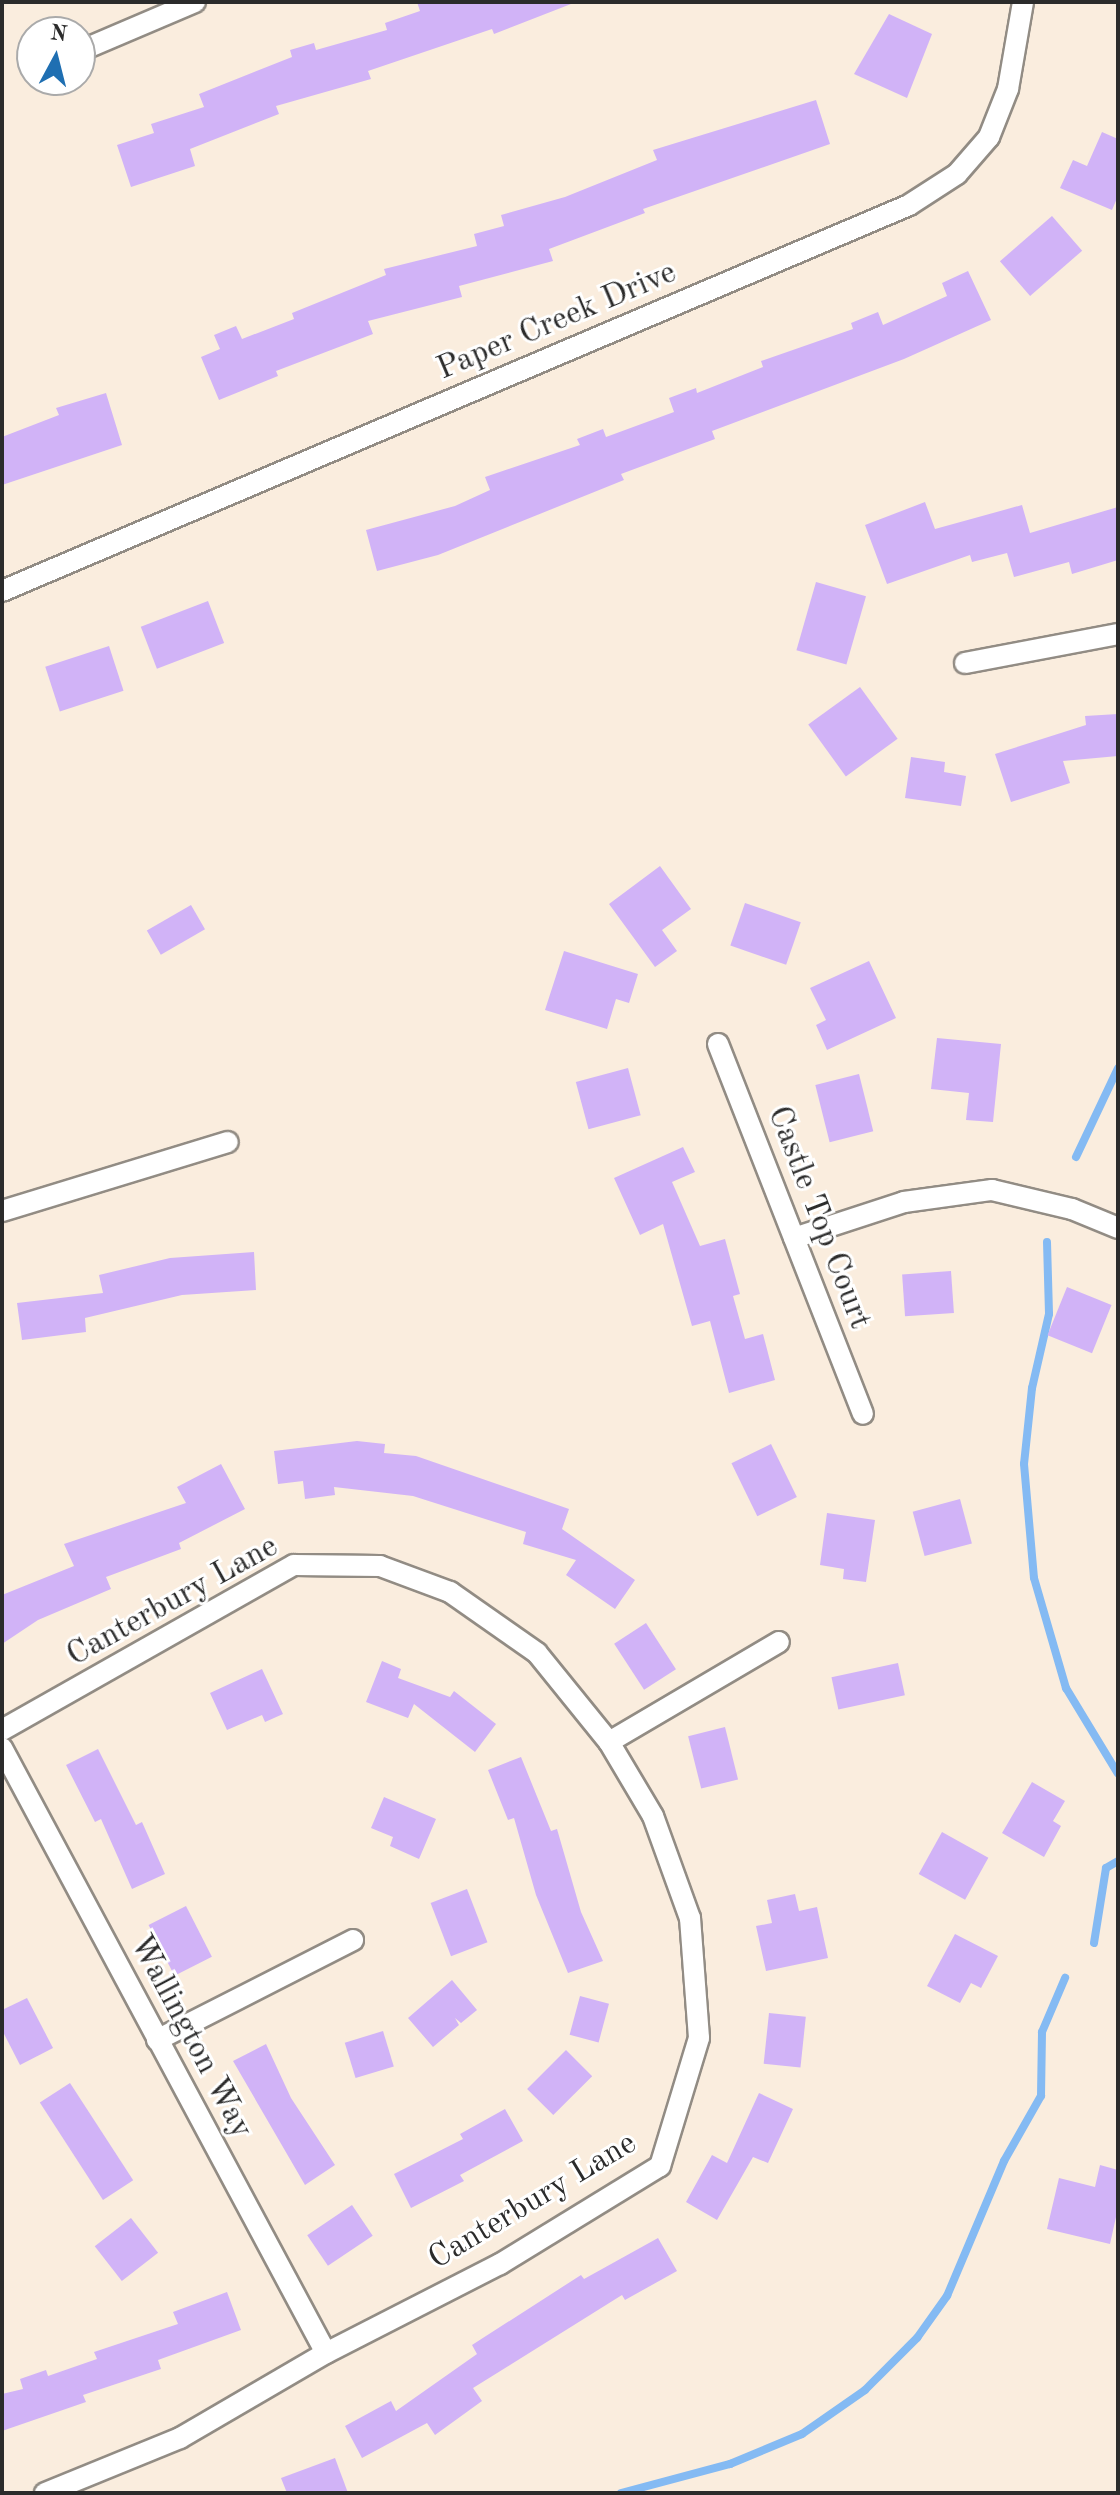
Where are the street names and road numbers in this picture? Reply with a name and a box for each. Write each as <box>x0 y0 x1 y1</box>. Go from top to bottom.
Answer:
street label: Paper Creek Drive <box>432 254 682 390</box>
street label: Castle Top Court <box>758 1101 878 1335</box>
street label: Canterbury Lane <box>61 1528 285 1676</box>
street label: Wallington Way <box>120 1929 260 2145</box>
street label: Canterbury Lane <box>422 2125 644 2279</box>

